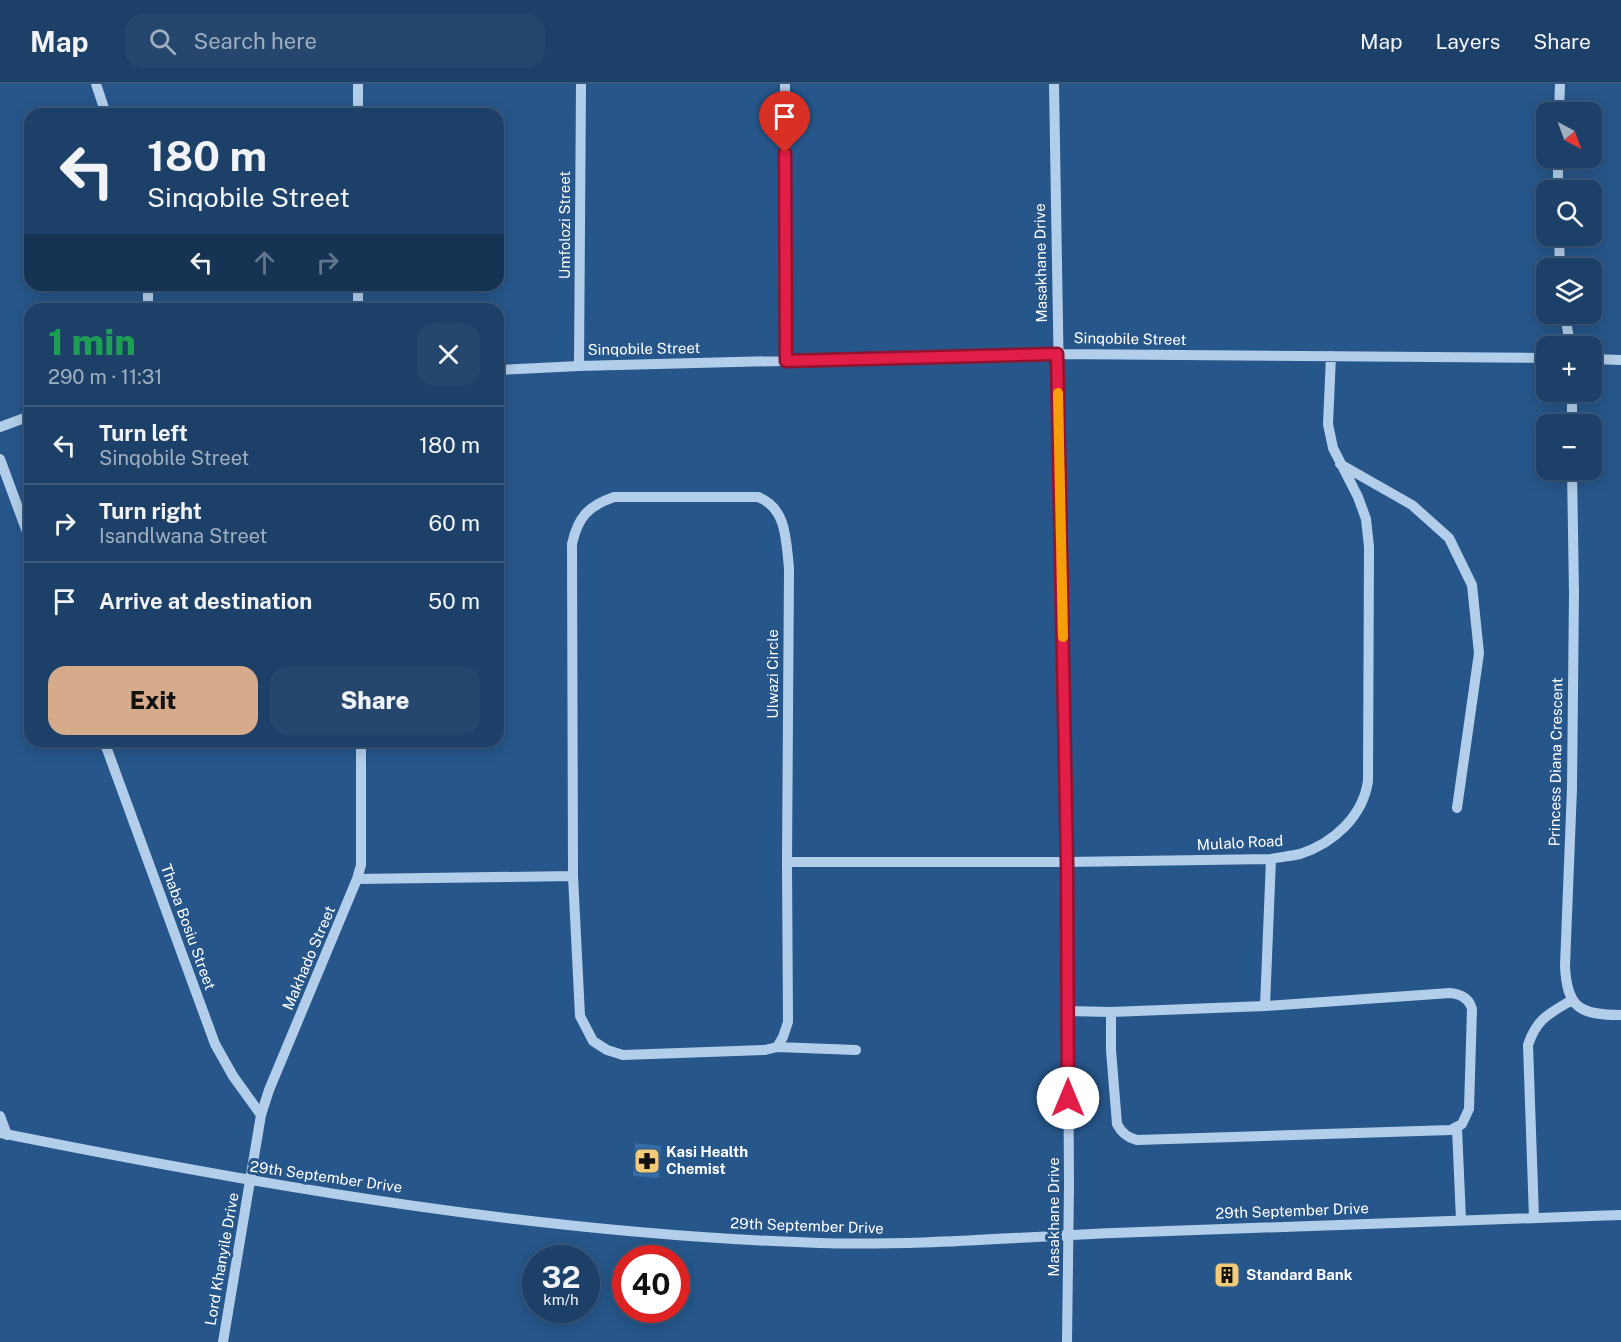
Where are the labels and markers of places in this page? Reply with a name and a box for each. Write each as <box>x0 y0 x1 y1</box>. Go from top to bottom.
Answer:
pin <box>759 91 810 153</box>
place label: Kasi Health Chemist <box>666 1143 748 1177</box>
pharmacy icon: Kasi Health Chemist <box>632 1146 662 1176</box>
building icon: Standard Bank <box>1212 1260 1242 1290</box>
place label: Standard Bank <box>1246 1266 1353 1283</box>

